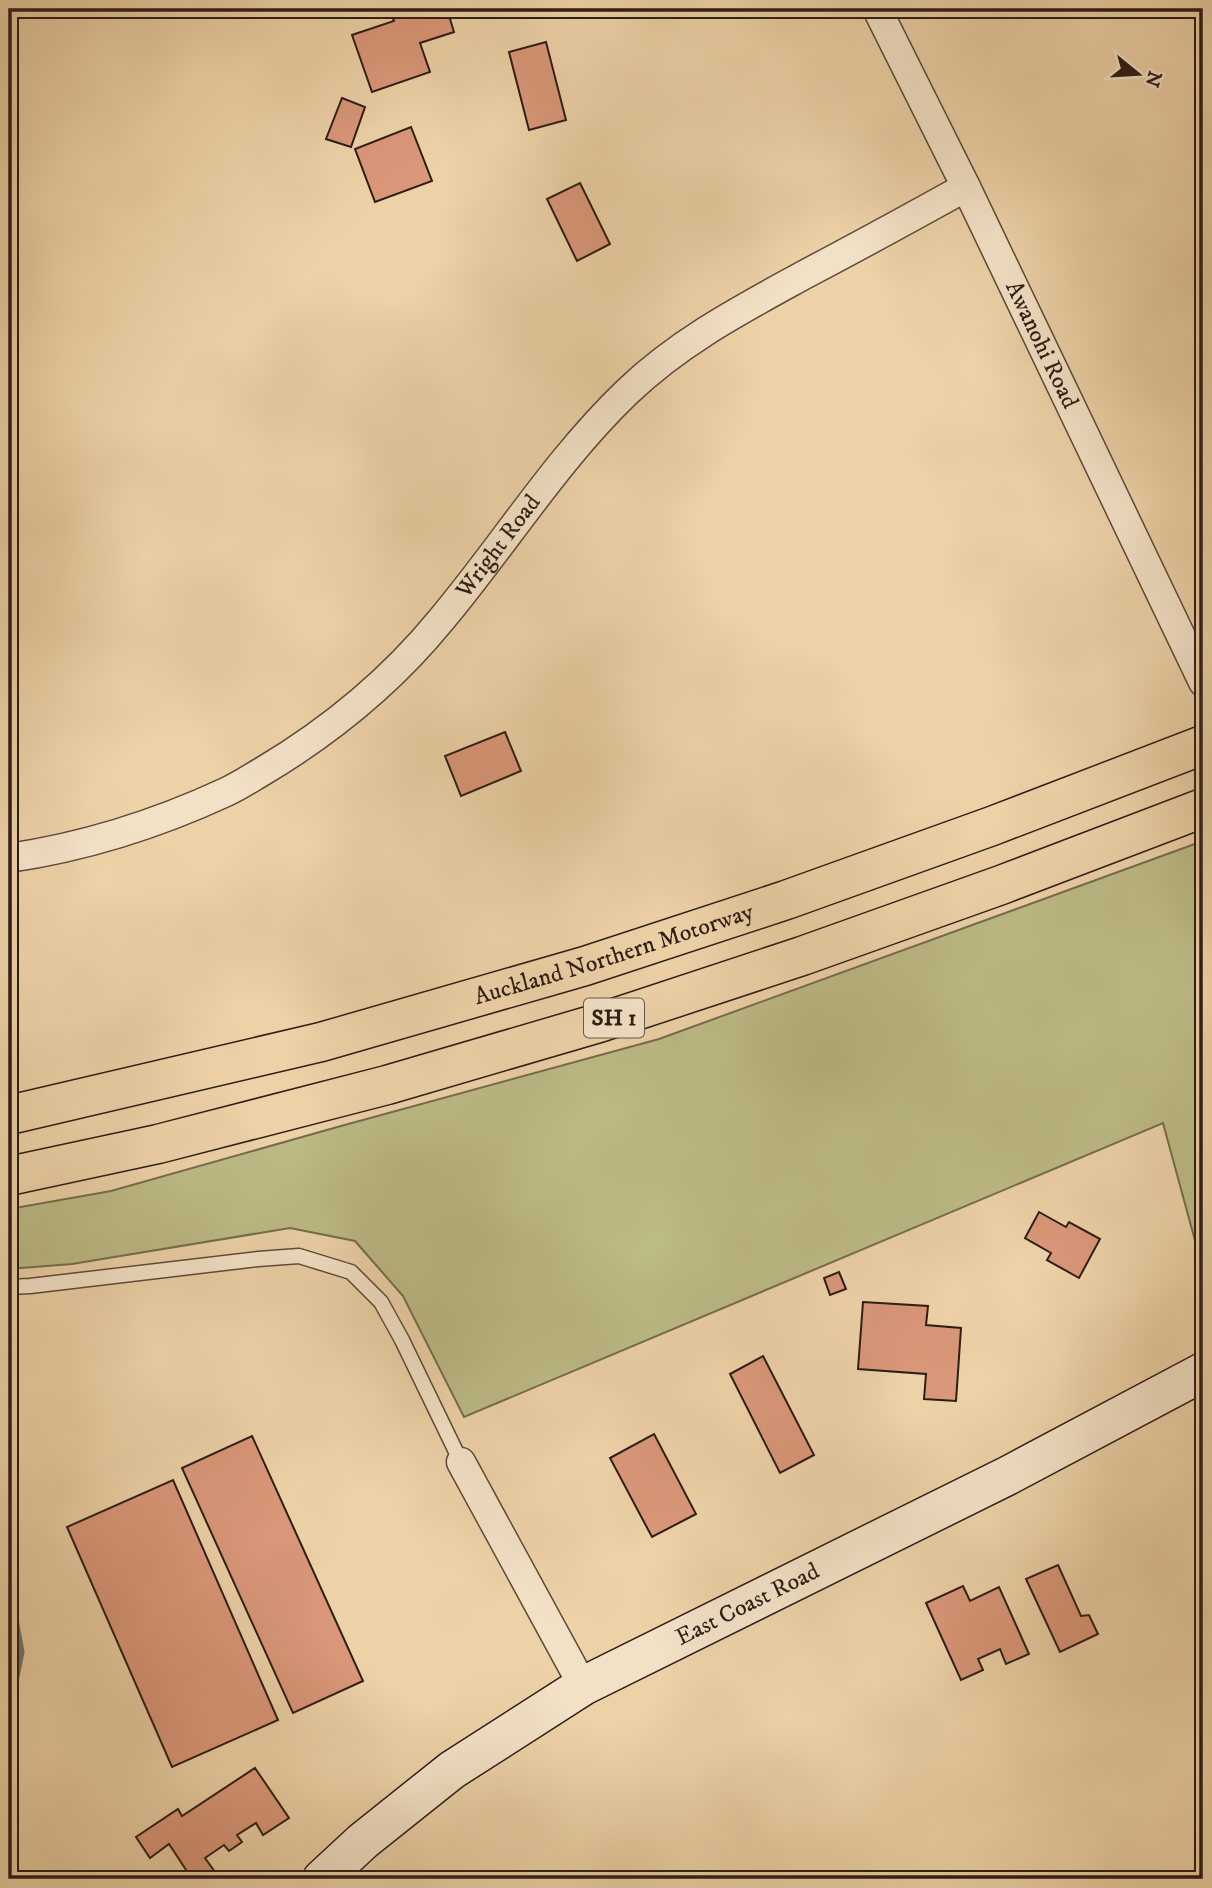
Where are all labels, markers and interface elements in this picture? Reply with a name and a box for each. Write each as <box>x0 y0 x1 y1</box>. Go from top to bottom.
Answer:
north arrow <box>1104 38 1174 108</box>
text: N <box>1139 68 1166 90</box>
street label: Awanohi Road <box>998 276 1085 414</box>
street label: Wright Road <box>449 489 547 605</box>
street label: Auckland Northern Motorway <box>471 897 758 1012</box>
road number: SH 1 <box>584 998 644 1037</box>
street label: East Coast Road <box>671 1556 824 1653</box>

